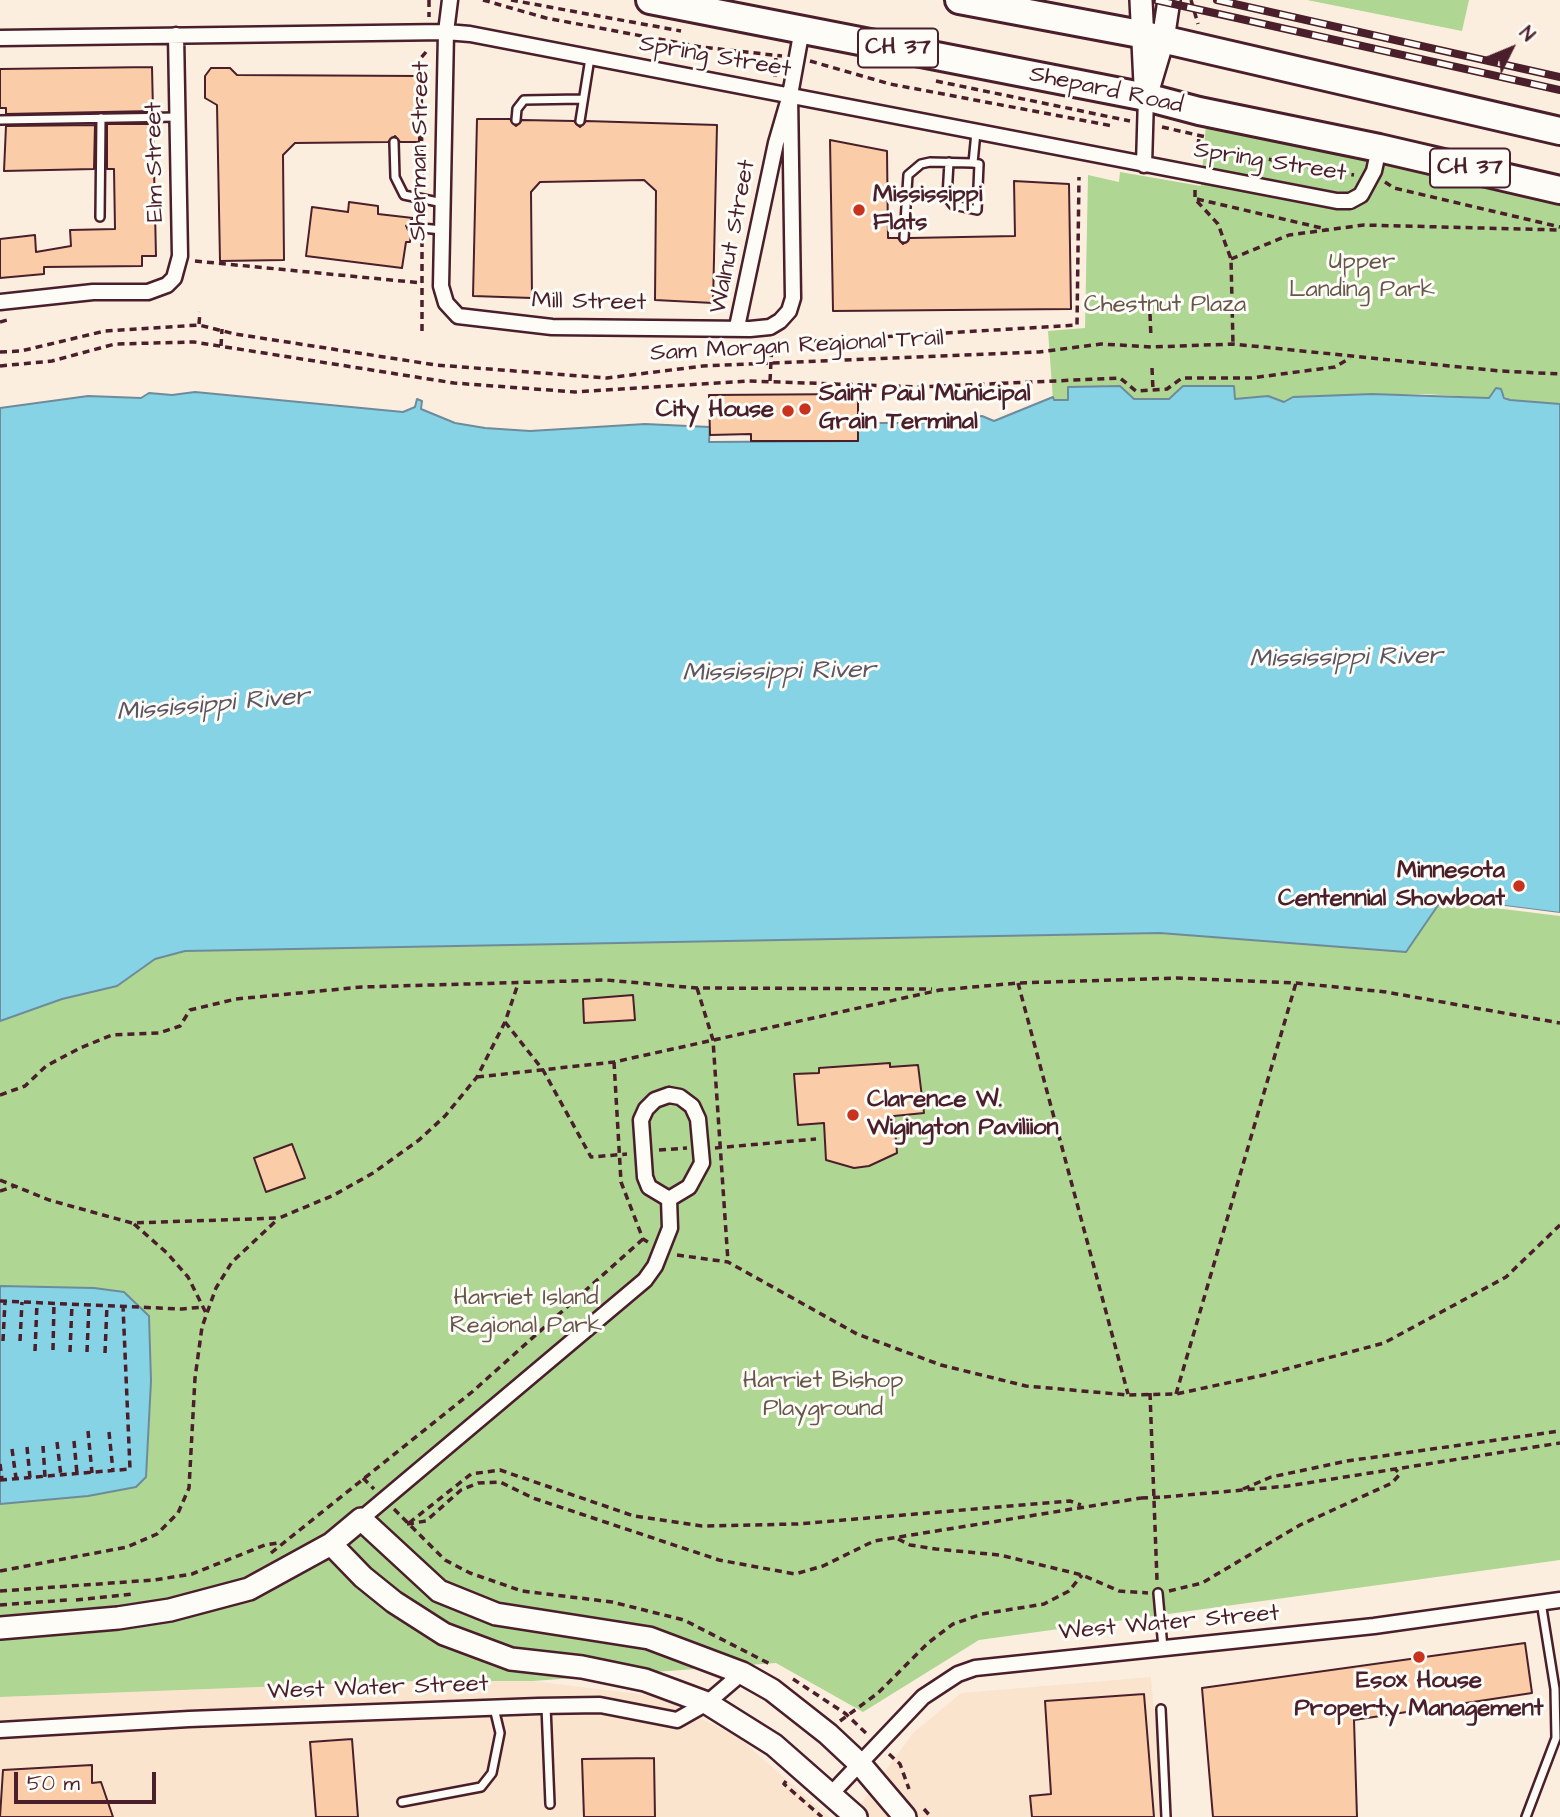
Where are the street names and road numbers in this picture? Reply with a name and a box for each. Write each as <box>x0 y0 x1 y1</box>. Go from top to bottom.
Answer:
road number: CH 37 <box>858 28 938 68</box>
street label: Spring Street <box>637 30 793 86</box>
street label: Sherman Street <box>405 61 437 241</box>
street label: Shepard Road <box>1027 61 1185 121</box>
street label: Elm Street <box>141 102 171 222</box>
street label: Spring Street <box>1192 137 1348 189</box>
road number: CH 37 <box>1430 148 1510 188</box>
street label: Walnut Street <box>705 158 763 316</box>
street label: Mill Street <box>531 288 647 318</box>
street label: Sam Morgan Regional Trail <box>650 325 944 369</box>
street label: West Water Street <box>1058 1600 1280 1648</box>
street label: West Water Street <box>267 1671 489 1707</box>

